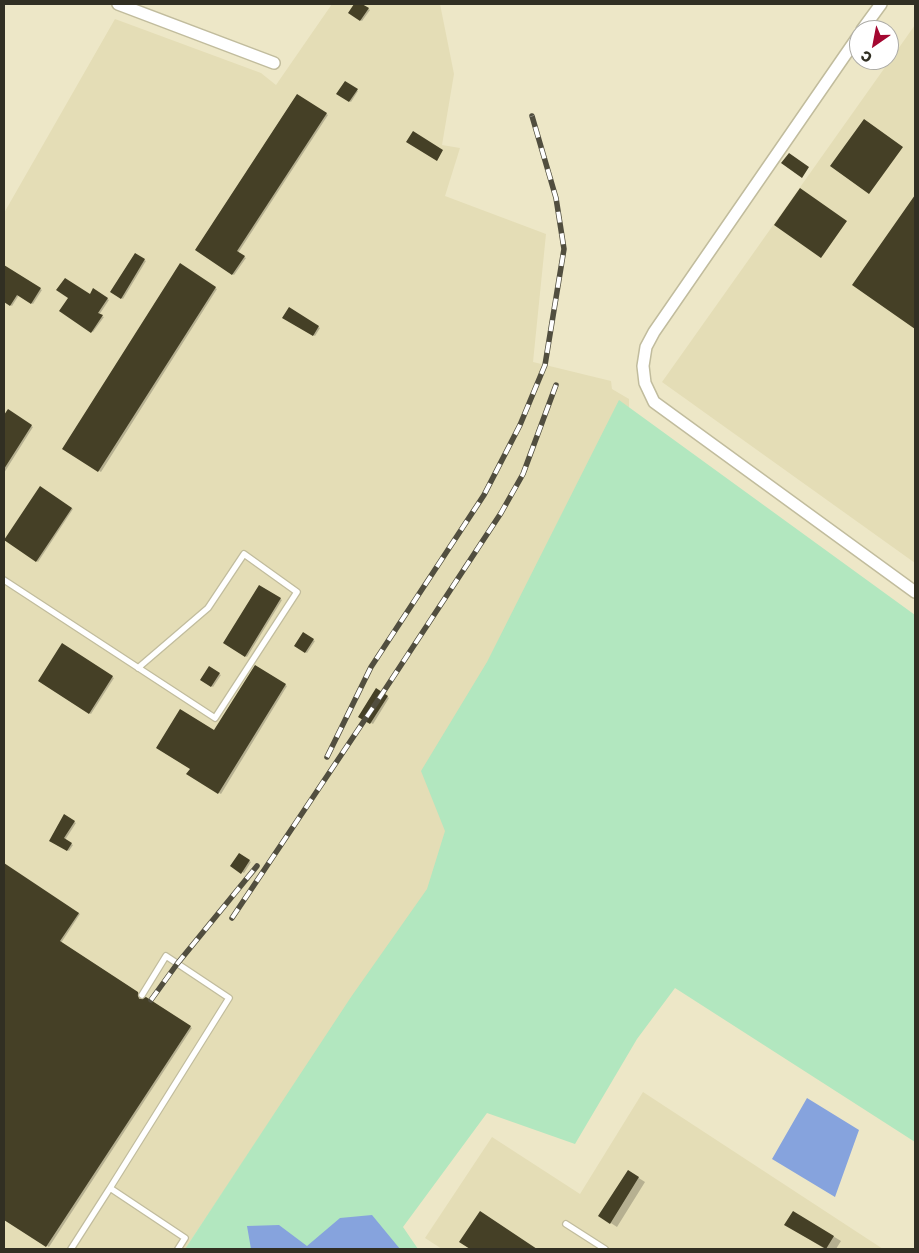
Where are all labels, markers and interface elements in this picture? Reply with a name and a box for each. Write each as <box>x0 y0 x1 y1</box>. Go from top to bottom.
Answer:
north arrow <box>849 20 899 70</box>
text: С <box>857 47 875 67</box>

